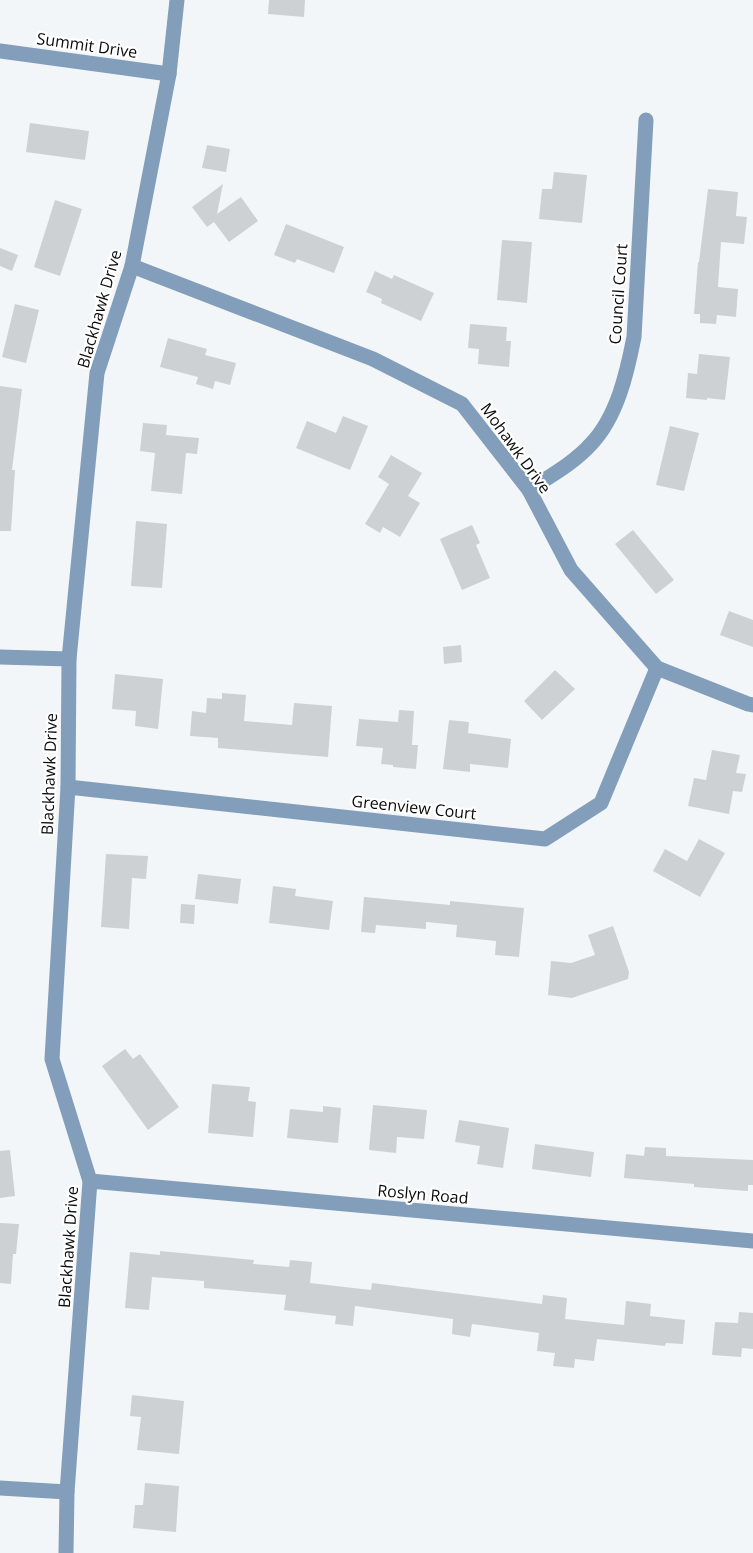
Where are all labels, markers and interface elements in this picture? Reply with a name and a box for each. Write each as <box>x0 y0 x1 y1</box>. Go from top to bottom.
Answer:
street label: Summit Drive <box>35 27 139 63</box>
street label: Council Court <box>604 243 633 345</box>
street label: Blackhawk Drive <box>72 247 126 371</box>
street label: Mohawk Drive <box>476 398 556 498</box>
street label: Blackhawk Drive <box>36 713 62 835</box>
street label: Greenview Court <box>351 790 478 825</box>
street label: Roslyn Road <box>377 1179 469 1209</box>
street label: Blackhawk Drive <box>53 1185 83 1309</box>

